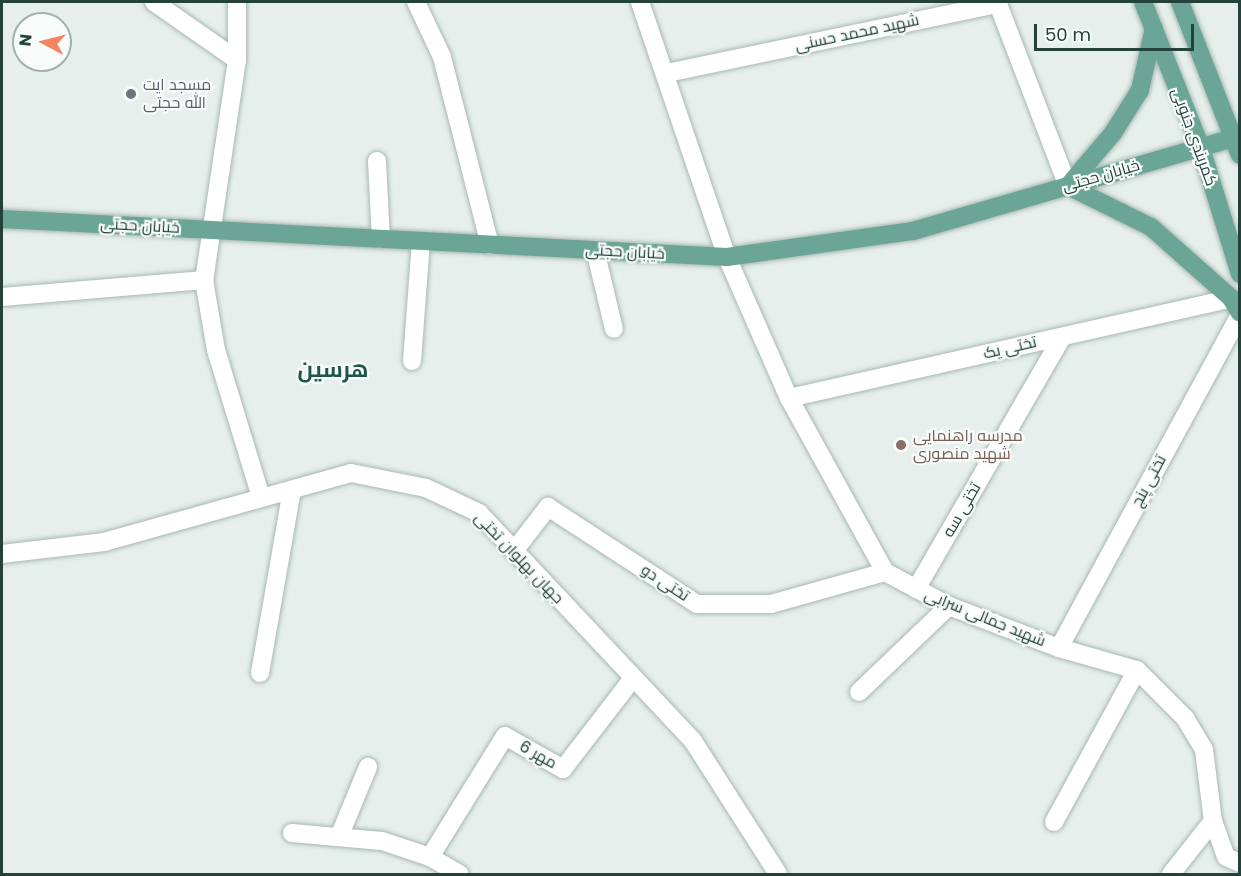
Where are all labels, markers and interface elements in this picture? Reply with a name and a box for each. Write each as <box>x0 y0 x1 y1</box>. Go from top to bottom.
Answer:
street label: شهید محمد حسنی <box>793 10 921 56</box>
north arrow <box>12 12 72 72</box>
scale bar <box>1037 12 1198 50</box>
text: 50 m <box>1045 22 1091 47</box>
text: N <box>13 33 38 47</box>
place label: مسجد ایت الله حجتی <box>143 75 211 113</box>
street label: کمربندی جنوبی <box>1167 85 1221 189</box>
marker: مسجد ایت الله حجتی <box>124 87 138 101</box>
street label: خیابان حجتی <box>1060 156 1142 196</box>
street label: خیابان حجتی <box>100 214 180 238</box>
street label: خیابان حجتی <box>585 240 665 264</box>
street label: تختی یک <box>981 333 1039 363</box>
district label: هرسین <box>298 357 368 383</box>
place label: مدرسه راهنمایی شهید منصوری <box>913 426 1023 464</box>
marker: مدرسه راهنمایی شهید منصوری <box>894 438 908 452</box>
street label: تختی پنج <box>1127 452 1171 510</box>
street label: تختی سه <box>939 479 985 541</box>
street label: جهان پهلوان تختی <box>470 508 568 608</box>
street label: تختی دو <box>637 560 693 606</box>
street label: شهید جمالی سرابی <box>922 585 1048 651</box>
street label: مهر 6 <box>516 737 560 773</box>

